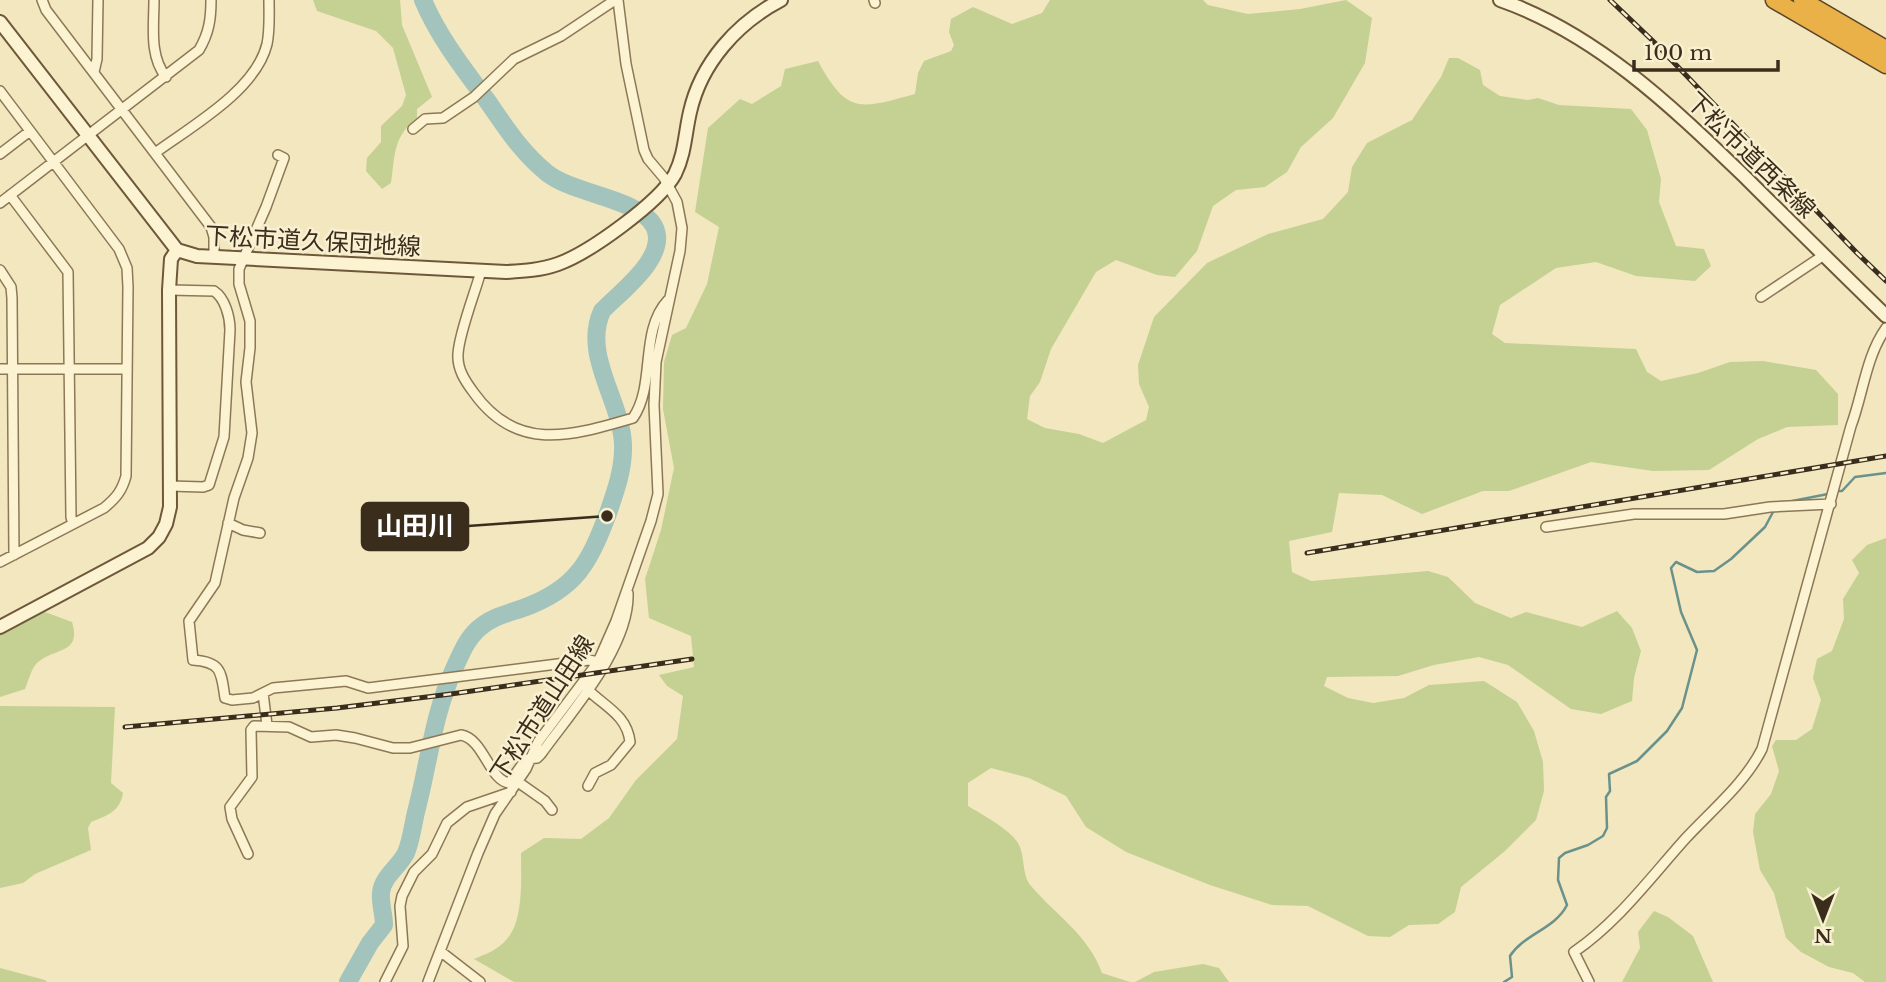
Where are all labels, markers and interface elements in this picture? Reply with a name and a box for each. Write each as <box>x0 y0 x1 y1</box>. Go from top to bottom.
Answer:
scale bar <box>1634 28 1778 72</box>
text: 100 m <box>1644 40 1712 66</box>
street label: 下松市道西条線 <box>1681 86 1821 224</box>
street label: 下松市道久保団地線 <box>204 221 422 261</box>
callout: 山田川 <box>362 503 468 550</box>
text: 山田川 <box>376 510 454 542</box>
street label: 下松市道山田線 <box>484 630 600 786</box>
north arrow <box>1788 884 1858 954</box>
text: N <box>1814 924 1832 947</box>

